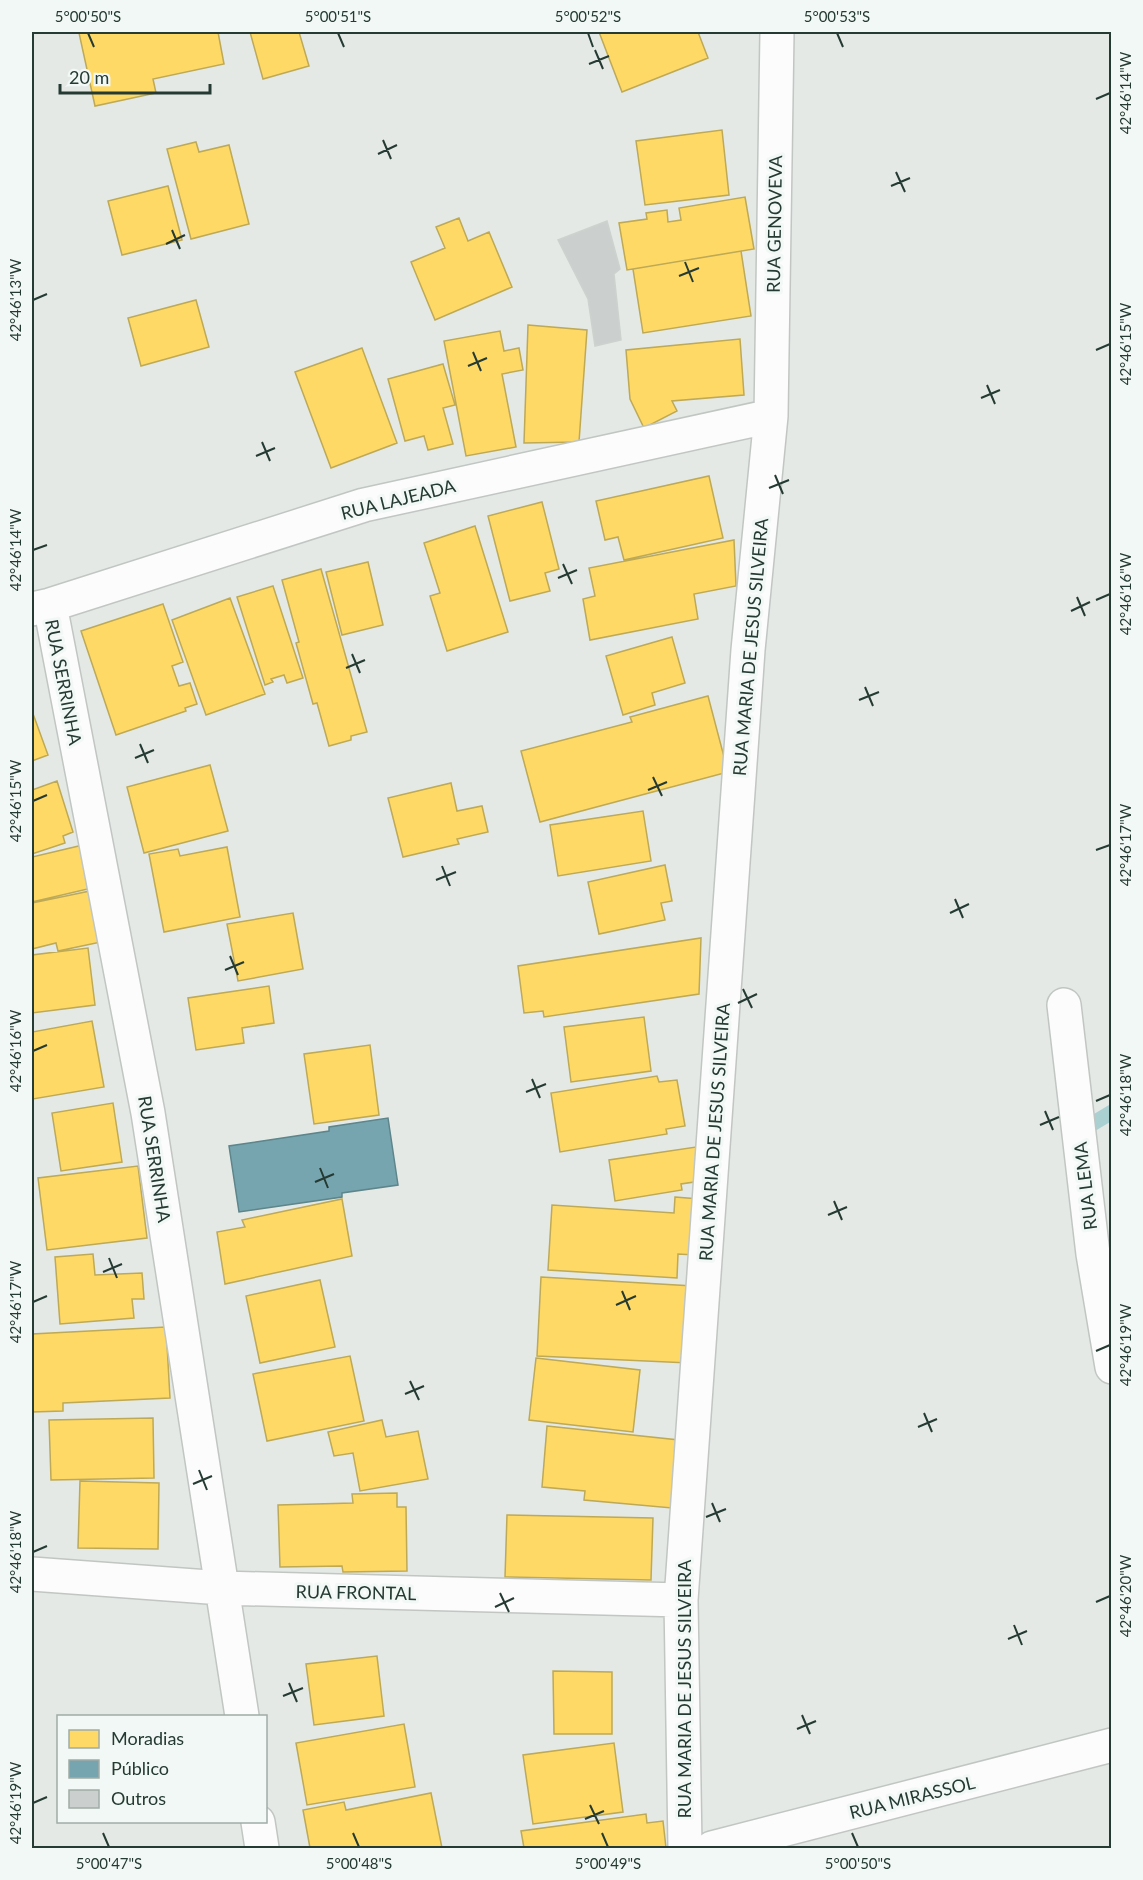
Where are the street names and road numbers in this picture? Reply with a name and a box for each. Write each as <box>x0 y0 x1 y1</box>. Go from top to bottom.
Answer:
street label: RUA GENOVEVA <box>762 154 786 293</box>
street label: RUA LAJEADA <box>338 474 458 524</box>
street label: RUA MARIA DE JESUS SILVEIRA <box>728 516 772 777</box>
street label: RUA SERRINHA <box>41 617 87 748</box>
street label: RUA MARIA DE JESUS SILVEIRA <box>694 1001 734 1262</box>
street label: RUA SERRINHA <box>134 1094 176 1225</box>
street label: RUA LEMA <box>1069 1140 1101 1231</box>
street label: RUA MARIA DE JESUS SILVEIRA <box>673 1559 695 1818</box>
street label: RUA FRONTAL <box>296 1580 416 1604</box>
street label: RUA MIRASSOL <box>847 1771 977 1823</box>

